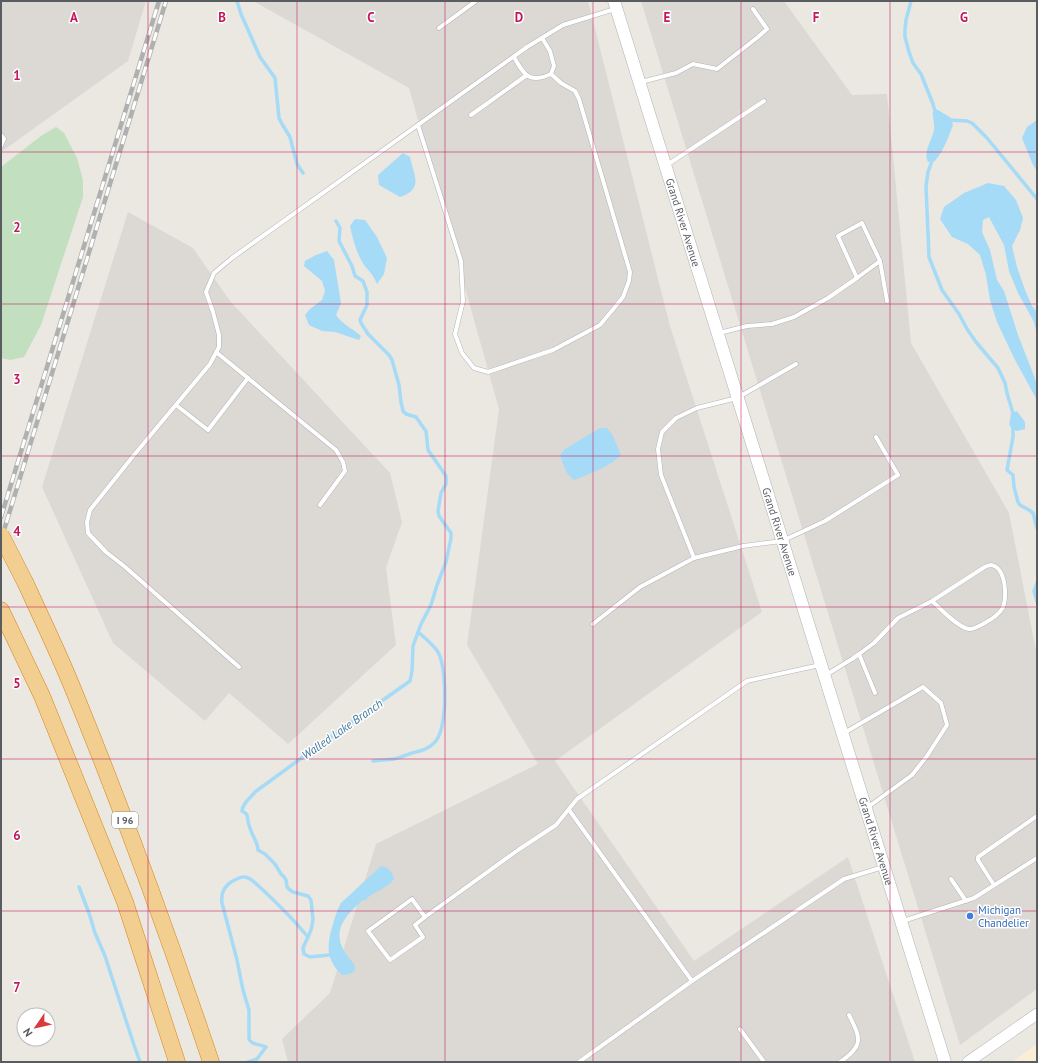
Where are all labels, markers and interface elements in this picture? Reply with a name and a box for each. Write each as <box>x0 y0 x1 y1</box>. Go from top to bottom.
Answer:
text: A <box>70 9 78 26</box>
text: B <box>218 9 226 26</box>
text: C <box>367 9 375 26</box>
text: D <box>515 9 523 26</box>
text: E <box>664 9 671 26</box>
text: F <box>813 9 820 26</box>
text: G <box>960 9 968 26</box>
text: 1 <box>13 67 21 84</box>
street label: Grand River Avenue <box>663 177 704 269</box>
text: 2 <box>13 219 21 236</box>
text: 3 <box>13 371 21 388</box>
street label: Grand River Avenue <box>759 486 800 578</box>
text: 4 <box>13 523 21 540</box>
text: 5 <box>13 675 21 692</box>
water label: Walled Lake Branch <box>299 695 385 763</box>
street label: Grand River Avenue <box>856 795 897 887</box>
road number: I 96 <box>112 812 138 828</box>
text: 6 <box>13 827 21 844</box>
place label: Michigan Chandelier <box>978 903 1029 930</box>
marker: Michigan Chandelier <box>965 911 975 921</box>
text: 7 <box>13 979 21 996</box>
north arrow <box>16 1007 56 1047</box>
text: N <box>20 1026 36 1040</box>

